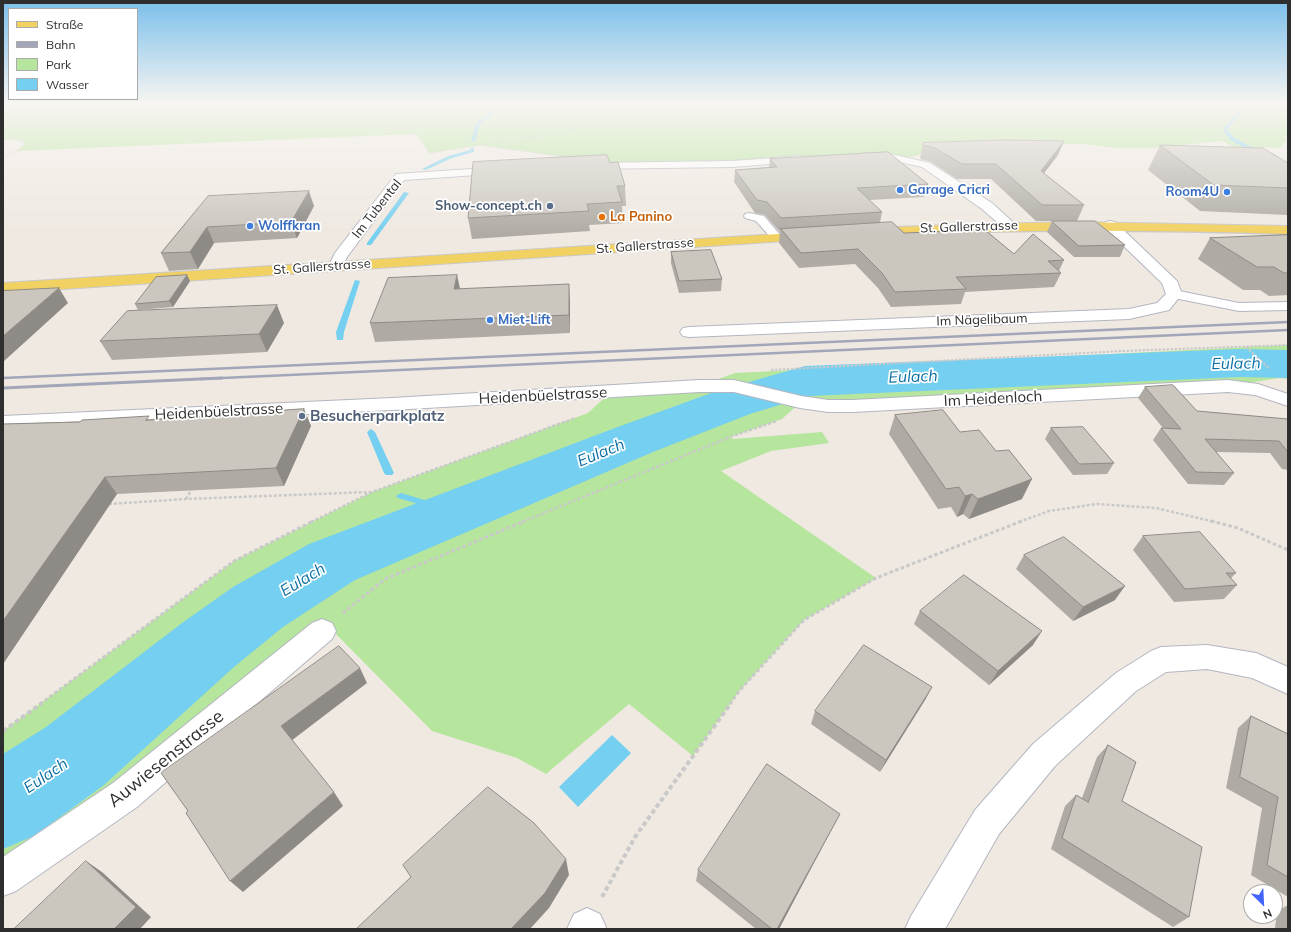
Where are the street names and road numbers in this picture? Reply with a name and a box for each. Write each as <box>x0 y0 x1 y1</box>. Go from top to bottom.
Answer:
street label: Im Tubental <box>349 176 405 242</box>
street label: St. Gallerstrasse <box>920 217 1018 237</box>
street label: St. Gallerstrasse <box>596 235 694 257</box>
street label: St. Gallerstrasse <box>273 256 371 278</box>
street label: Im Nägelibaum <box>936 311 1028 329</box>
street label: Heidenbüelstrasse <box>478 384 608 408</box>
street label: Im Heidenloch <box>943 387 1043 411</box>
street label: Heidenbüelstrasse <box>154 400 284 424</box>
street label: Auwiesenstrasse <box>104 706 228 812</box>

